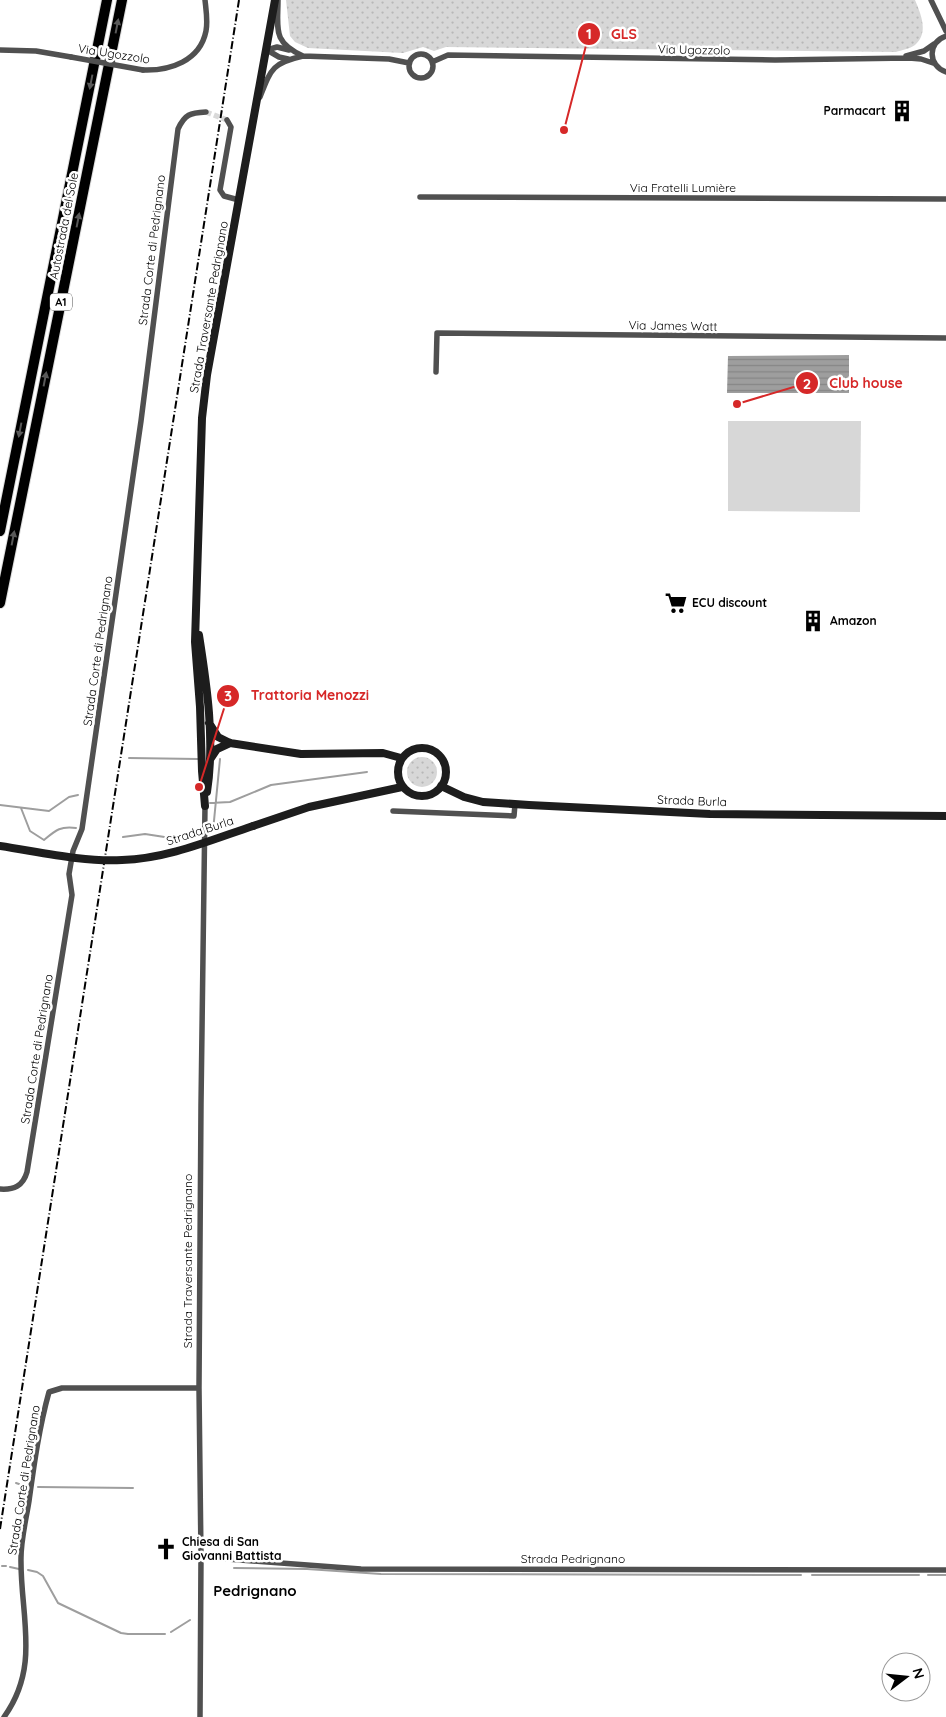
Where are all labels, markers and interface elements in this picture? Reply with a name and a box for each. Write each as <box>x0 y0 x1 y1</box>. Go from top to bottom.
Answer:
one-way arrow <box>113 19 121 34</box>
callout: GLS <box>576 20 647 49</box>
text: 1 <box>586 24 592 43</box>
text: GLS <box>611 25 637 43</box>
street label: Via Ugozzolo <box>77 40 151 67</box>
street label: Via Ugozzolo <box>658 41 730 58</box>
one-way arrow <box>86 75 94 91</box>
building icon: Parmacart <box>889 98 915 124</box>
place label: Parmacart <box>824 103 886 118</box>
street label: Autostrada del Sole <box>46 171 81 281</box>
street label: Strada Corte di Pedrignano <box>135 174 168 326</box>
street label: Via Fratelli Lumière <box>630 180 736 195</box>
one-way arrow <box>74 212 82 228</box>
street label: Strada Traversante Pedrignano <box>186 220 231 394</box>
road number: A1 <box>50 294 72 310</box>
street label: Via James Watt <box>629 317 718 334</box>
callout: Club house <box>794 369 913 398</box>
one-way arrow <box>42 371 50 387</box>
text: 2 <box>803 374 811 393</box>
text: Club house <box>829 374 903 392</box>
one-way arrow <box>16 422 24 438</box>
one-way arrow <box>9 531 17 546</box>
street label: Strada Corte di Pedrignano <box>80 575 115 727</box>
supermarket icon: ECU discount <box>663 590 689 616</box>
place label: ECU discount <box>692 595 767 610</box>
building icon: Amazon <box>800 608 826 634</box>
place label: Amazon <box>830 613 877 628</box>
callout: Trattoria Menozzi <box>216 681 379 710</box>
text: 3 <box>224 686 232 705</box>
text: Trattoria Menozzi <box>251 686 369 704</box>
street label: Strada Burla <box>657 792 727 809</box>
street label: Strada Burla <box>164 813 235 848</box>
street label: Strada Corte di Pedrignano <box>17 973 56 1125</box>
street label: Strada Traversante Pedrignano <box>180 1174 195 1348</box>
street label: Strada Corte di Pedrignano <box>4 1404 43 1556</box>
place label: Chiesa di San Giovanni Battista <box>182 1534 282 1563</box>
church icon: Chiesa di San Giovanni Battista <box>153 1536 179 1562</box>
street label: Strada Pedrignano <box>521 1551 625 1566</box>
district label: Pedrignano <box>213 1581 297 1600</box>
north arrow <box>881 1652 931 1702</box>
text: N <box>908 1666 929 1681</box>

